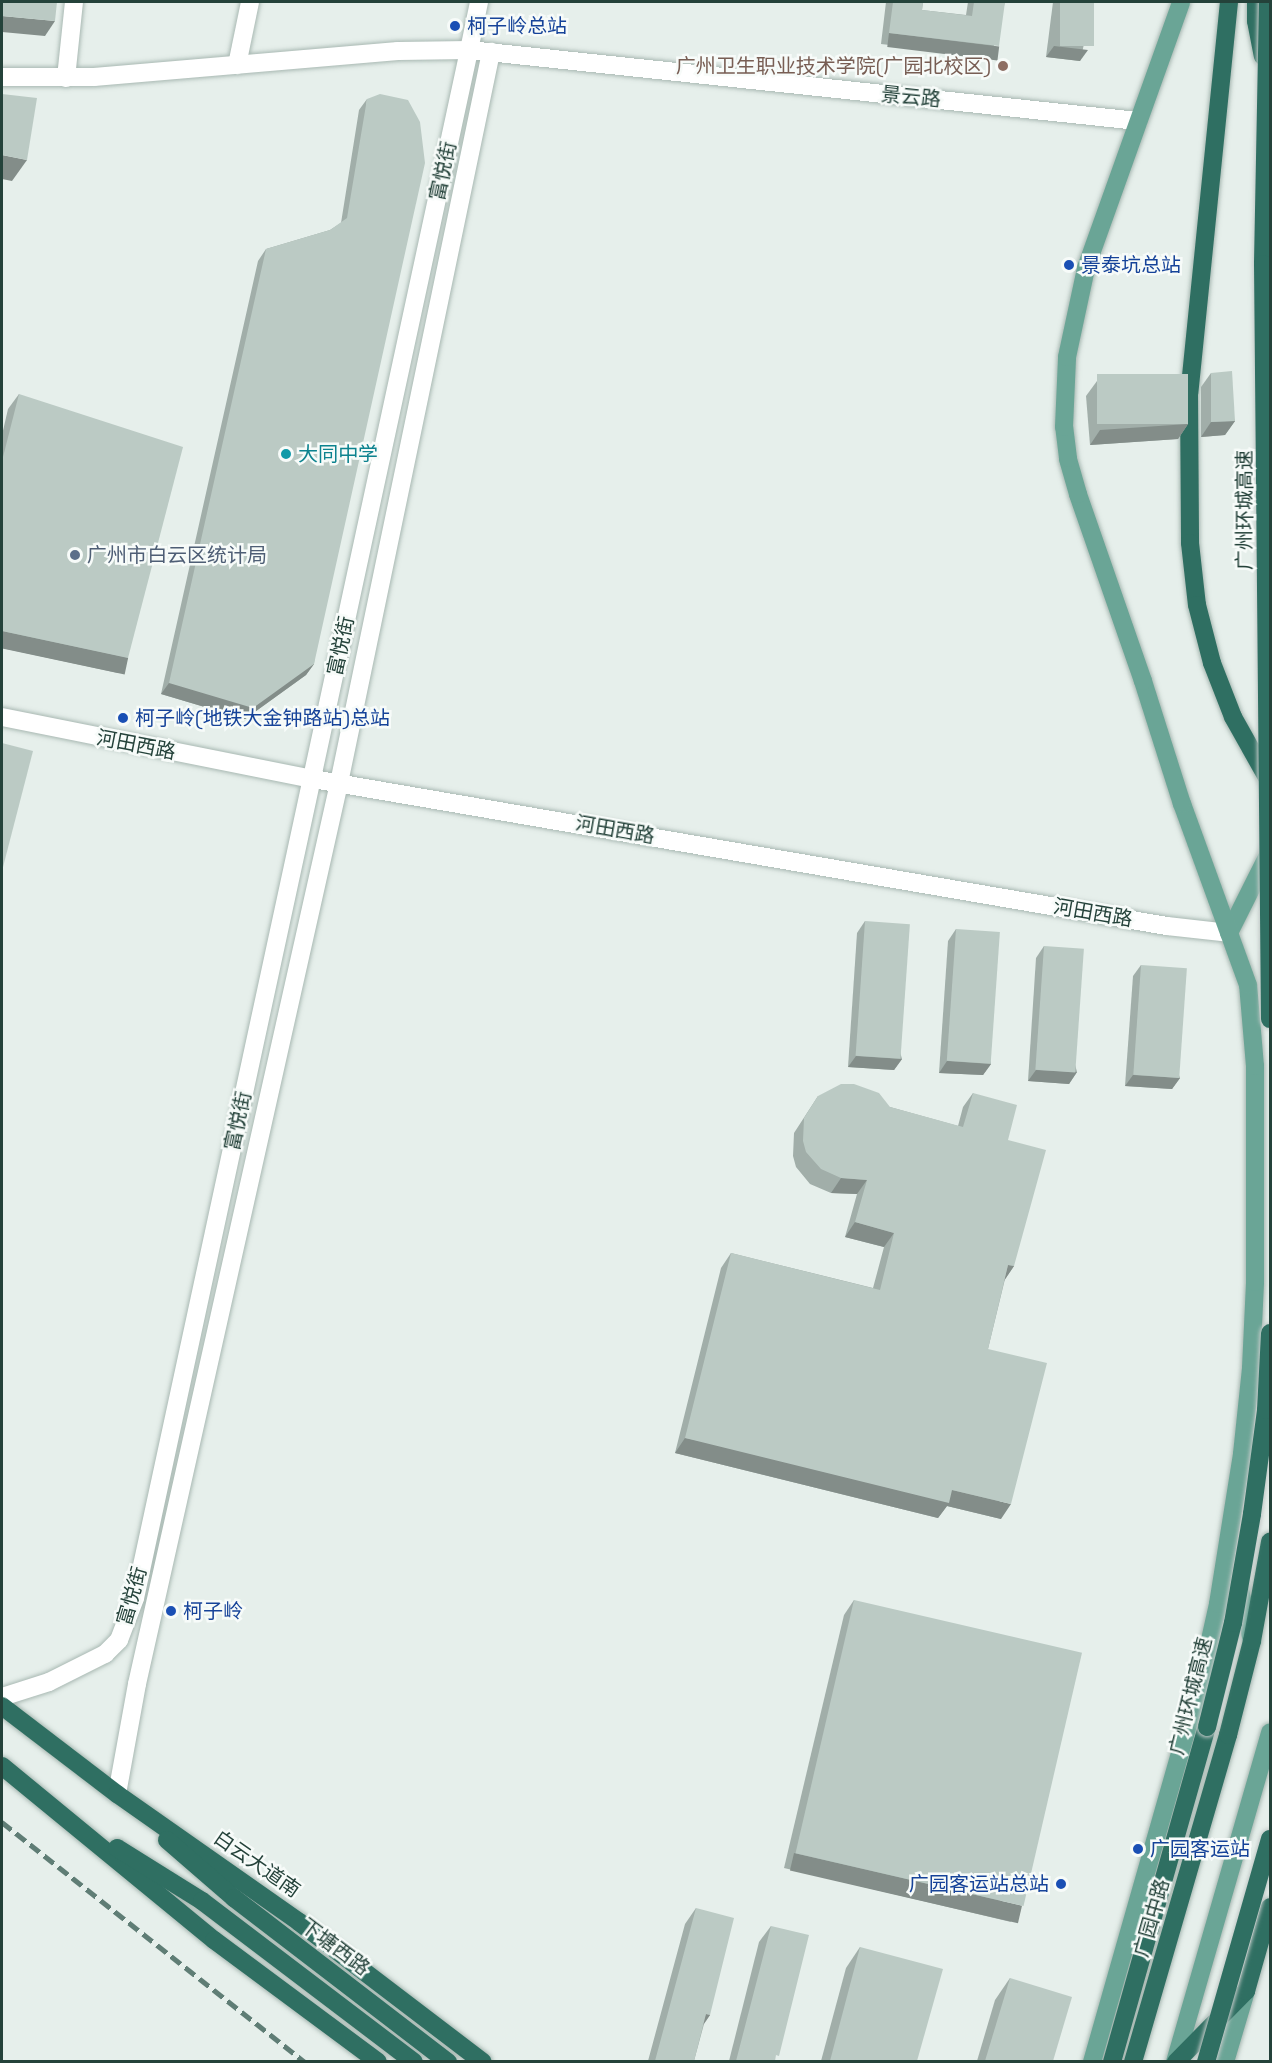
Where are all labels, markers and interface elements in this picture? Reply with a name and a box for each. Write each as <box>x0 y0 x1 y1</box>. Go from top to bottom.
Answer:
place label: 柯子岭总站 <box>467 14 567 38</box>
marker: 柯子岭总站 <box>448 19 462 33</box>
place label: 广州卫生职业技术学院(广园北校区) <box>676 54 991 78</box>
marker: 广州卫生职业技术学院(广园北校区) <box>996 59 1010 73</box>
street label: 景云路 <box>880 82 942 112</box>
street label: 富悦街 <box>425 139 461 203</box>
place label: 景泰坑总站 <box>1081 253 1181 277</box>
marker: 景泰坑总站 <box>1062 258 1076 272</box>
place label: 大同中学 <box>298 442 378 466</box>
marker: 大同中学 <box>279 447 293 461</box>
street label: 广州环城高速 <box>1233 450 1257 570</box>
place label: 广州市白云区统计局 <box>87 543 267 567</box>
marker: 广州市白云区统计局 <box>68 548 82 562</box>
street label: 富悦街 <box>323 614 359 678</box>
place label: 柯子岭(地铁大金钟路站)总站 <box>135 706 390 730</box>
marker: 柯子岭(地铁大金钟路站)总站 <box>116 711 130 725</box>
street label: 河田西路 <box>94 726 178 764</box>
street label: 河田西路 <box>574 811 656 849</box>
street label: 河田西路 <box>1052 894 1134 932</box>
street label: 富悦街 <box>220 1089 256 1153</box>
street label: 富悦街 <box>112 1564 152 1628</box>
place label: 柯子岭 <box>183 1599 243 1623</box>
marker: 柯子岭 <box>164 1604 178 1618</box>
street label: 广州环城高速 <box>1165 1635 1217 1757</box>
street label: 白云大道南 <box>209 1825 305 1903</box>
place label: 广园客运站 <box>1150 1837 1250 1861</box>
marker: 广园客运站 <box>1131 1842 1145 1856</box>
place label: 广园客运站总站 <box>909 1872 1049 1896</box>
street label: 广园中路 <box>1129 1876 1175 1960</box>
marker: 广园客运站总站 <box>1054 1877 1068 1891</box>
street label: 下塘西路 <box>296 1913 374 1981</box>

